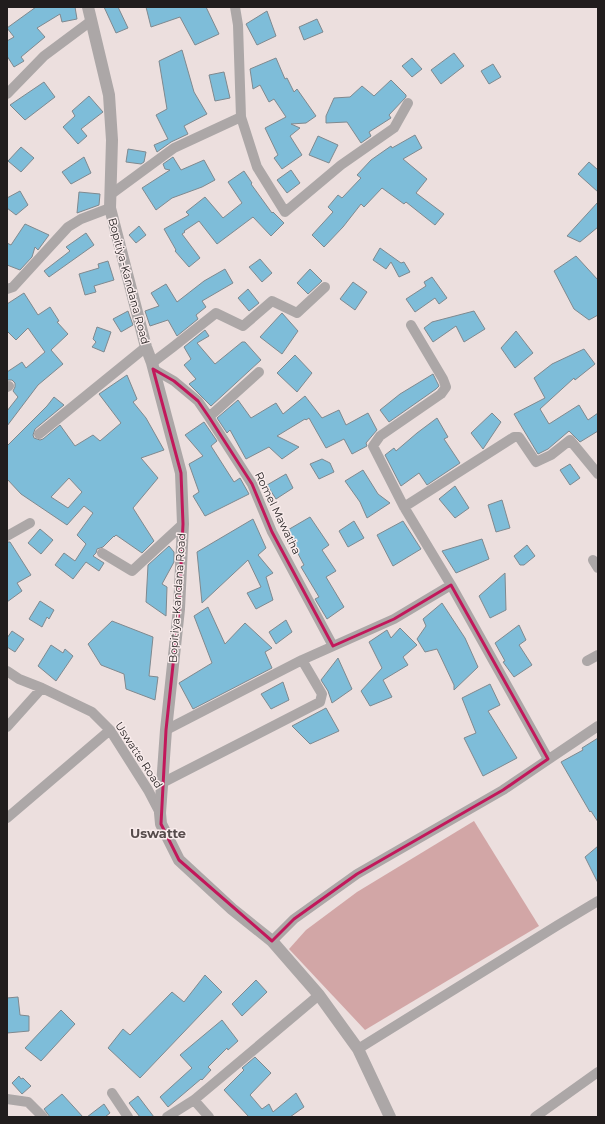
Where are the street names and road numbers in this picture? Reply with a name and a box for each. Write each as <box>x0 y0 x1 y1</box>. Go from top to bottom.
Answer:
street label: Bopitiya-Kandana Road <box>105 216 153 346</box>
street label: Romel Mawatha <box>252 469 304 557</box>
street label: Bopitiya-Kandana Road <box>165 532 189 664</box>
street label: Uswatte Road <box>112 719 166 791</box>

